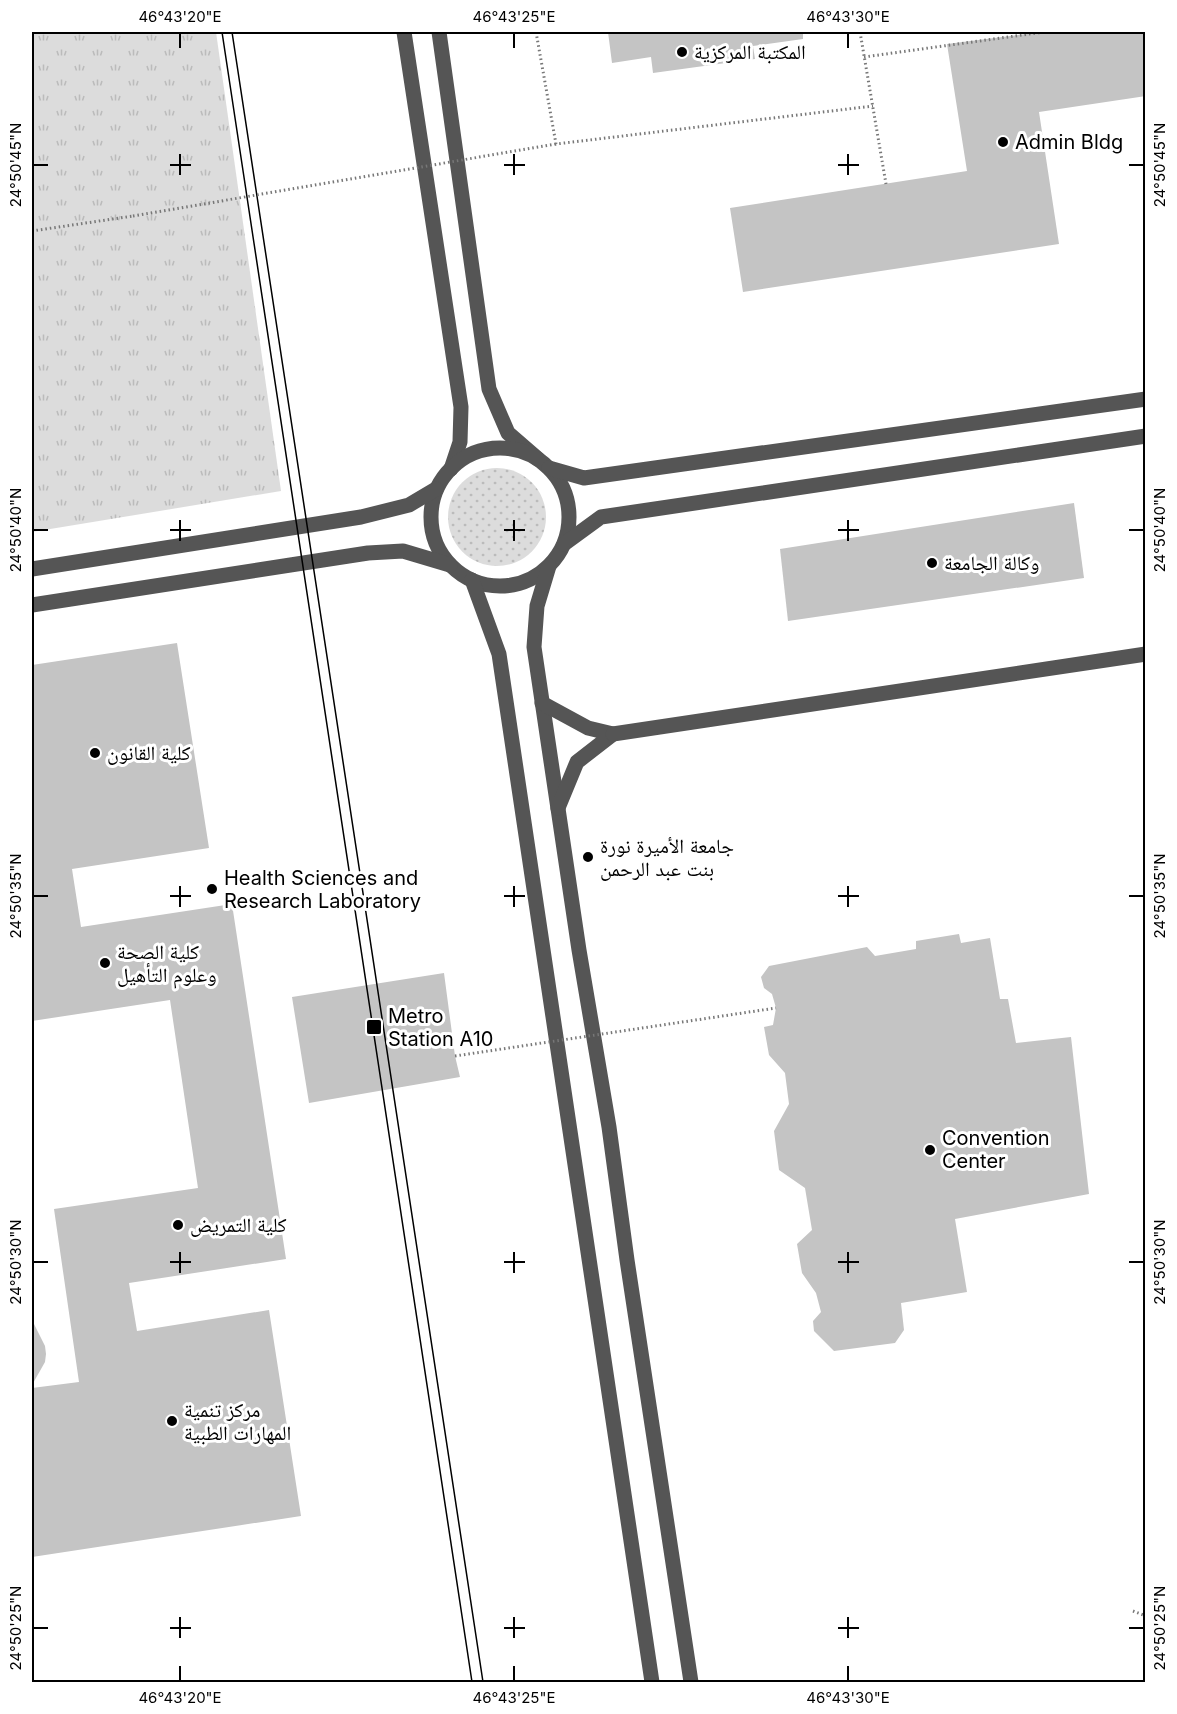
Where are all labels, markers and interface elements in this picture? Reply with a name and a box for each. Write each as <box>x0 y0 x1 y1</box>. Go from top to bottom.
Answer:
text: 46°43'20"E <box>138 7 222 26</box>
text: 46°43'25"E <box>473 7 555 26</box>
text: 46°43'30"E <box>806 7 890 26</box>
place label: المكتبة المركزية <box>694 40 806 64</box>
marker: المكتبة المركزية <box>675 45 689 59</box>
text: 24°50'45"N <box>6 123 25 207</box>
text: 24°50'45"N <box>1150 123 1169 207</box>
place label: Admin Bldg <box>1015 130 1123 154</box>
marker: Admin Bldg <box>996 135 1010 149</box>
text: 24°50'40"N <box>6 488 25 572</box>
text: 24°50'40"N <box>1150 488 1169 572</box>
place label: وكالة الجامعة <box>944 551 1039 575</box>
marker: وكالة الجامعة <box>925 556 939 570</box>
place label: كلية القانون <box>107 741 190 765</box>
marker: كلية القانون <box>88 746 102 760</box>
place label: جامعة الأميرة نورة بنت عبد الرحمن <box>600 834 734 881</box>
marker: جامعة الأميرة نورة بنت عبد الرحمن <box>581 850 595 864</box>
text: 24°50'35"N <box>6 854 25 938</box>
text: 24°50'35"N <box>1150 854 1169 938</box>
place label: Health Sciences and Research Laboratory <box>224 866 421 913</box>
marker: Health Sciences and Research Laboratory <box>205 882 219 896</box>
place label: كلية الصحة وعلوم التأهيل <box>117 940 217 989</box>
marker: كلية الصحة وعلوم التأهيل <box>98 956 112 970</box>
place label: Metro Station A10 <box>388 1004 493 1051</box>
marker: Metro Station A10 <box>365 1018 383 1036</box>
place label: Convention Center <box>942 1126 1050 1173</box>
marker: Convention Center <box>923 1143 937 1157</box>
place label: كلية التمريض <box>190 1213 286 1237</box>
marker: كلية التمريض <box>171 1218 185 1232</box>
text: 24°50'30"N <box>6 1219 25 1305</box>
text: 24°50'30"N <box>1150 1219 1169 1305</box>
place label: مركز تنمية المهارات الطبية <box>184 1398 291 1445</box>
marker: مركز تنمية المهارات الطبية <box>165 1414 179 1428</box>
text: 24°50'25"N <box>6 1586 25 1670</box>
text: 24°50'25"N <box>1150 1586 1169 1670</box>
text: 46°43'20"E <box>138 1688 222 1707</box>
text: 46°43'25"E <box>473 1688 555 1707</box>
text: 46°43'30"E <box>806 1688 890 1707</box>

